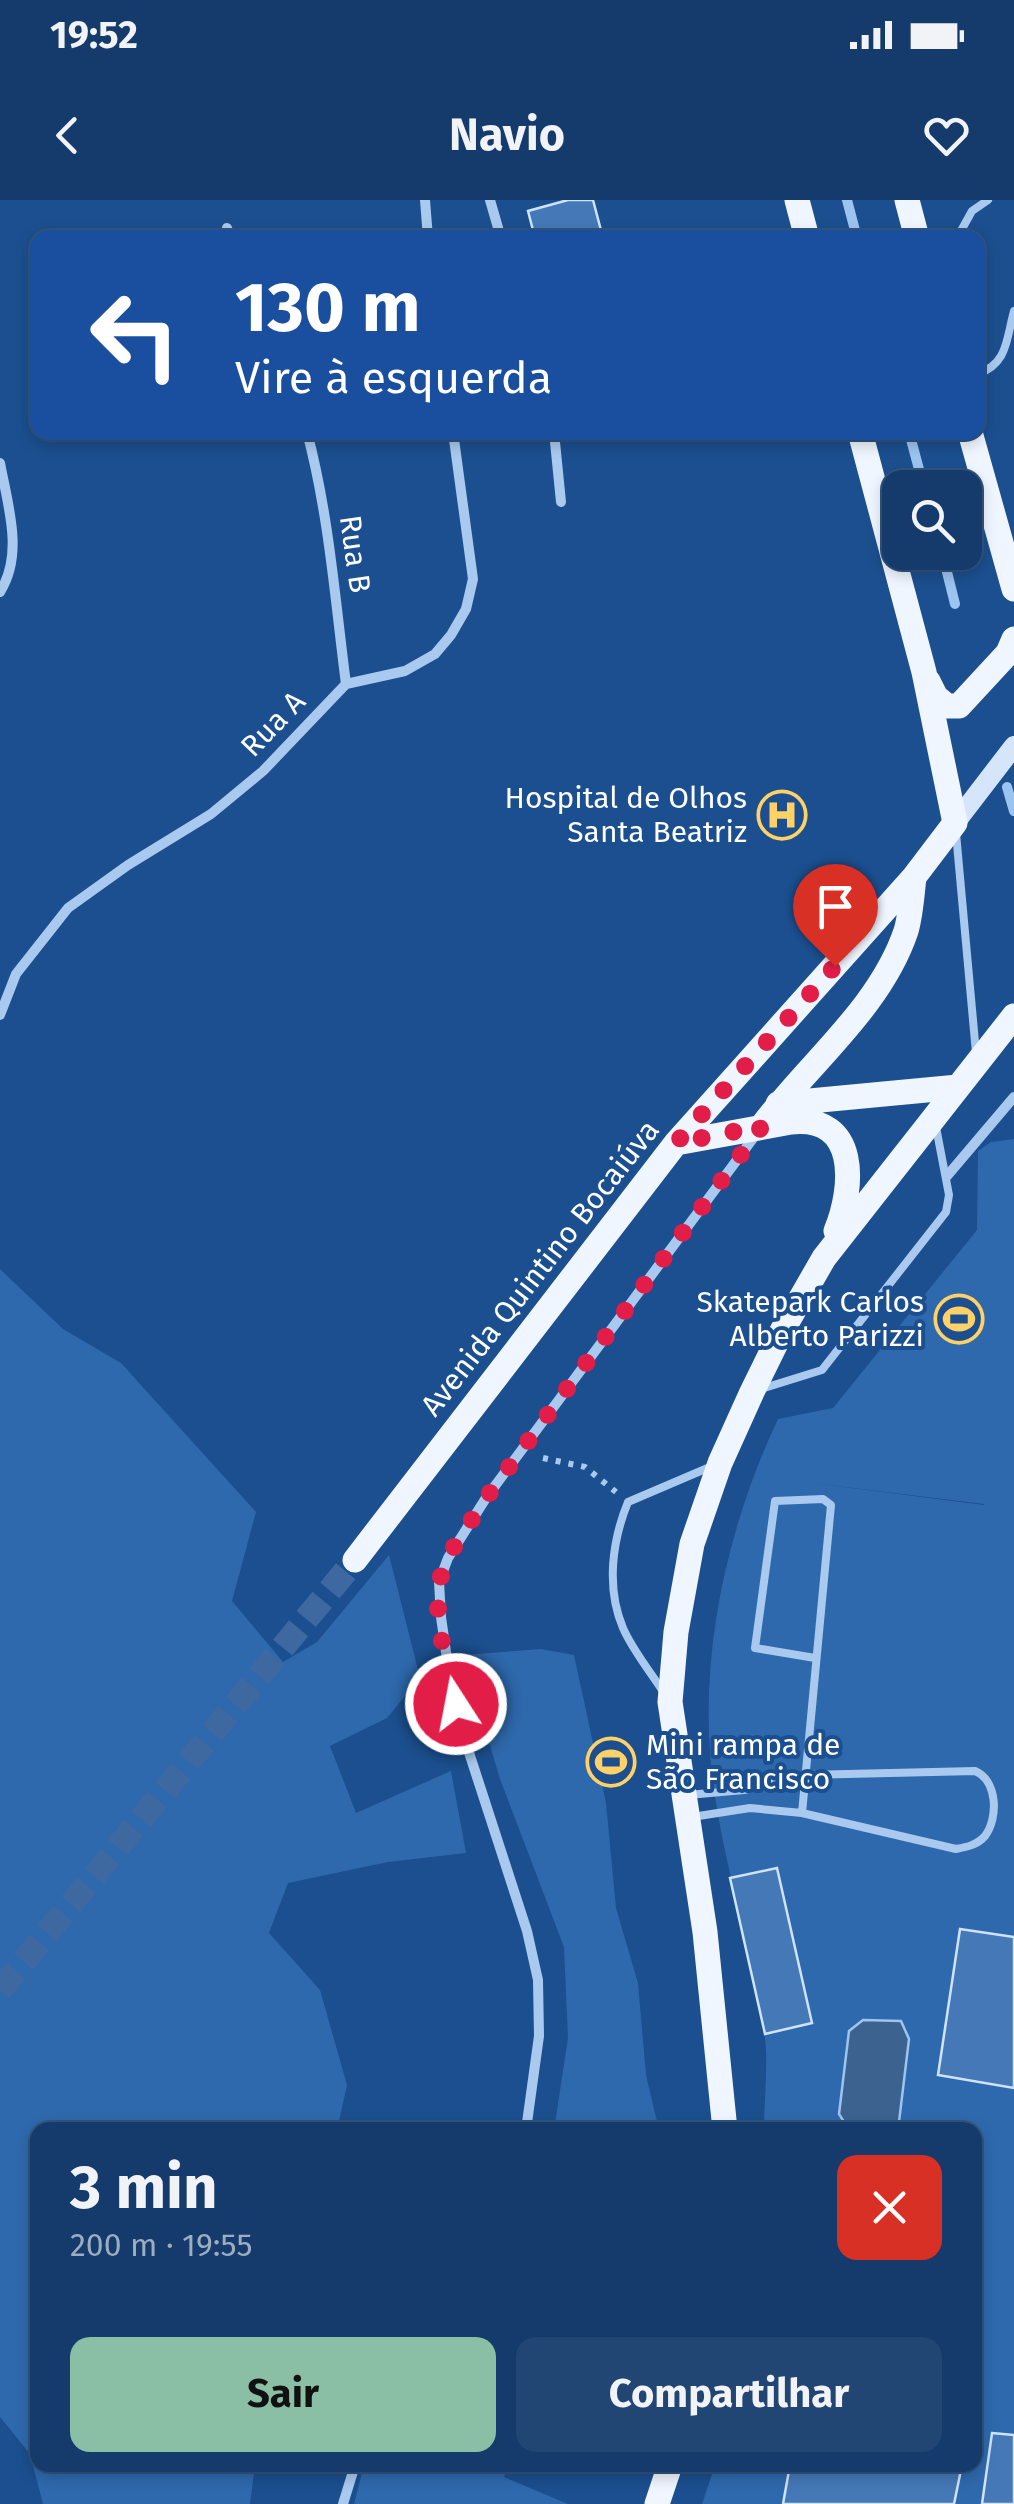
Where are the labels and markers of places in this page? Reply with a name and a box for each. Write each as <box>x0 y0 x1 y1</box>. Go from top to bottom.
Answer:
place label: Hospital de Olhos Santa Beatriz <box>505 780 747 850</box>
hospital icon: Hospital de Olhos Santa Beatriz <box>756 789 808 841</box>
pin <box>793 864 878 967</box>
place label: Skatepark Carlos Alberto Parizzi <box>696 1284 924 1354</box>
sports icon: Skatepark Carlos Alberto Parizzi <box>933 1293 985 1345</box>
place label: Mini rampa de São Francisco <box>646 1727 840 1797</box>
sports icon: Mini rampa de São Francisco <box>585 1736 637 1788</box>

